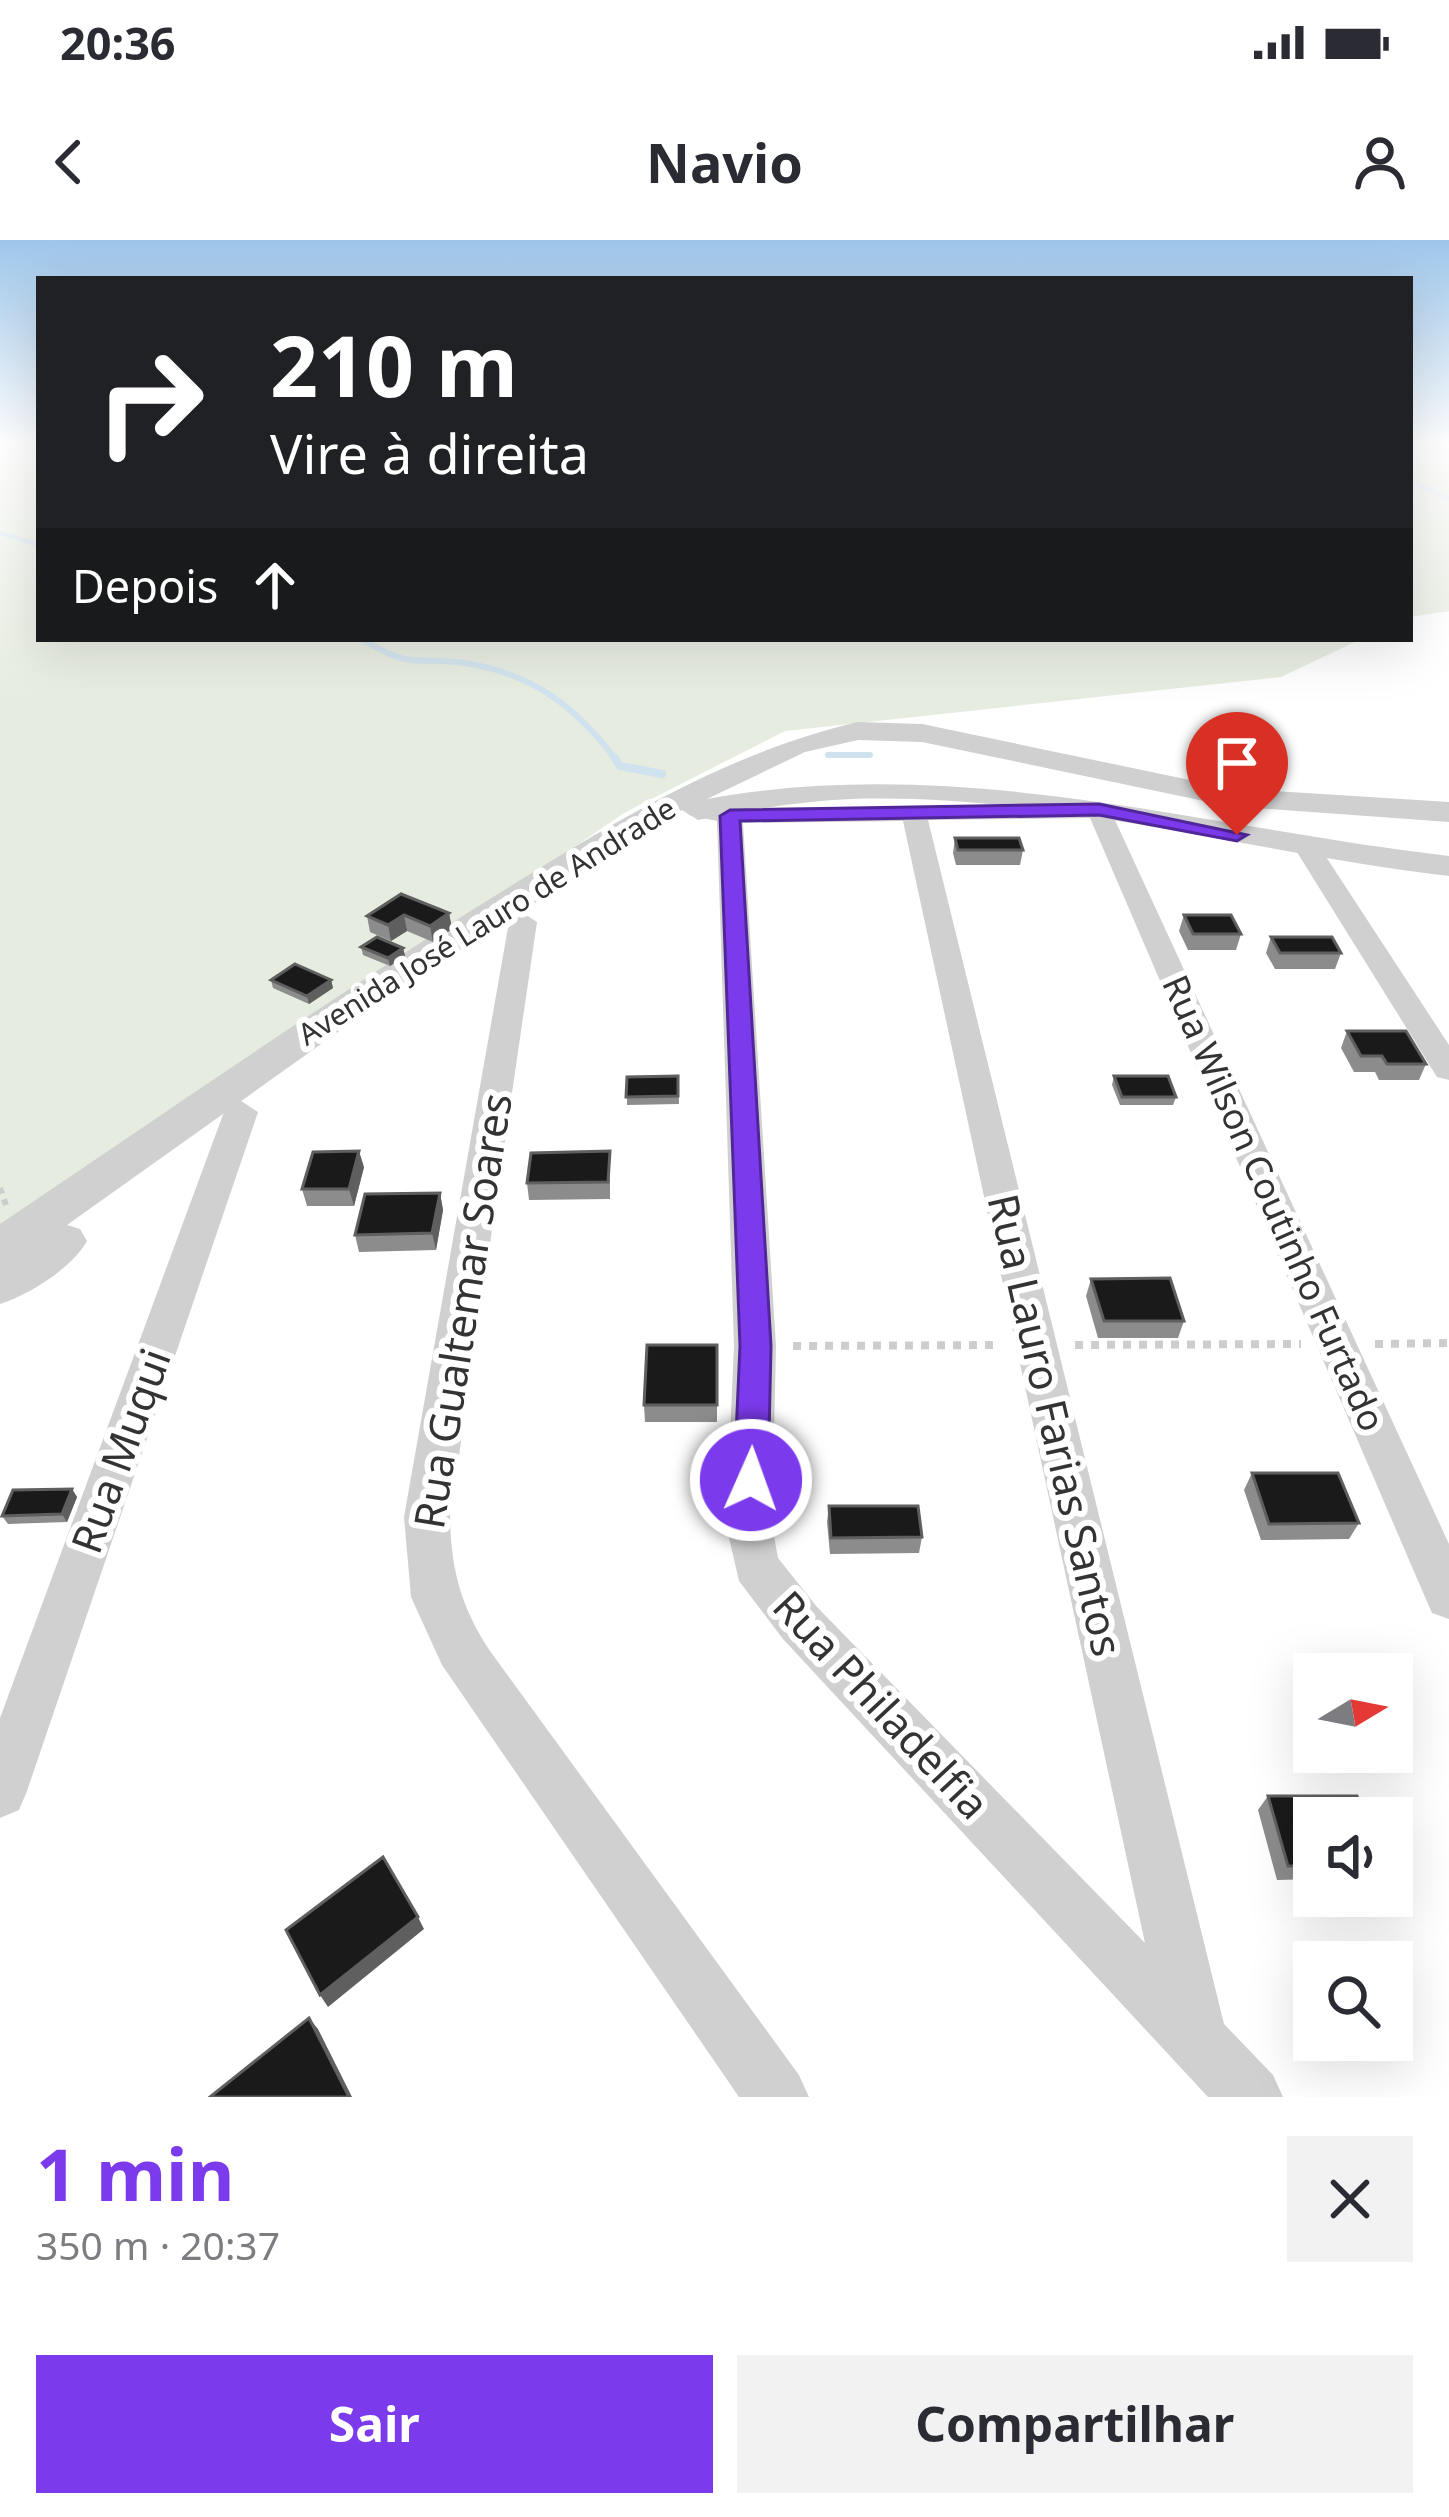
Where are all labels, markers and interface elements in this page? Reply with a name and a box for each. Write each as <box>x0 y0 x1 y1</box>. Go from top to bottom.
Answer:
text: 20:36 <box>60 12 176 73</box>
text: Navio <box>646 125 803 199</box>
icon: back <box>36 129 102 195</box>
icon: person <box>1347 129 1413 195</box>
text: 210 m <box>270 307 518 422</box>
icon: right <box>72 324 228 480</box>
text: Vire à direita <box>270 416 589 490</box>
icon: ahead <box>242 552 308 618</box>
text: Depois <box>72 555 218 616</box>
pin <box>1186 712 1288 835</box>
icon: arrive <box>1204 730 1270 796</box>
street label: Avenida José Lauro de Andrade <box>289 787 683 1054</box>
street label: Rua Wilson Coutinho Furtado <box>1152 967 1397 1439</box>
street label: Rua Gualtemar Soares <box>399 1089 524 1532</box>
street label: Rua Lauro Farias Santos <box>976 1188 1137 1661</box>
street label: Rua Muqui <box>56 1341 183 1560</box>
position arrow <box>688 1417 814 1543</box>
street label: Rua Philadelfia <box>762 1578 1003 1830</box>
north arrow <box>1293 1653 1413 1773</box>
map controls <box>1293 1653 1413 2061</box>
button: sound <box>1293 1797 1413 1917</box>
button: search <box>1293 1941 1413 2061</box>
text: 1 min <box>36 2124 234 2222</box>
button: close <box>1287 2136 1413 2262</box>
text: 350 m · 20:37 <box>36 2218 280 2271</box>
button: Sair <box>36 2355 713 2493</box>
button: Compartilhar <box>737 2355 1413 2493</box>

